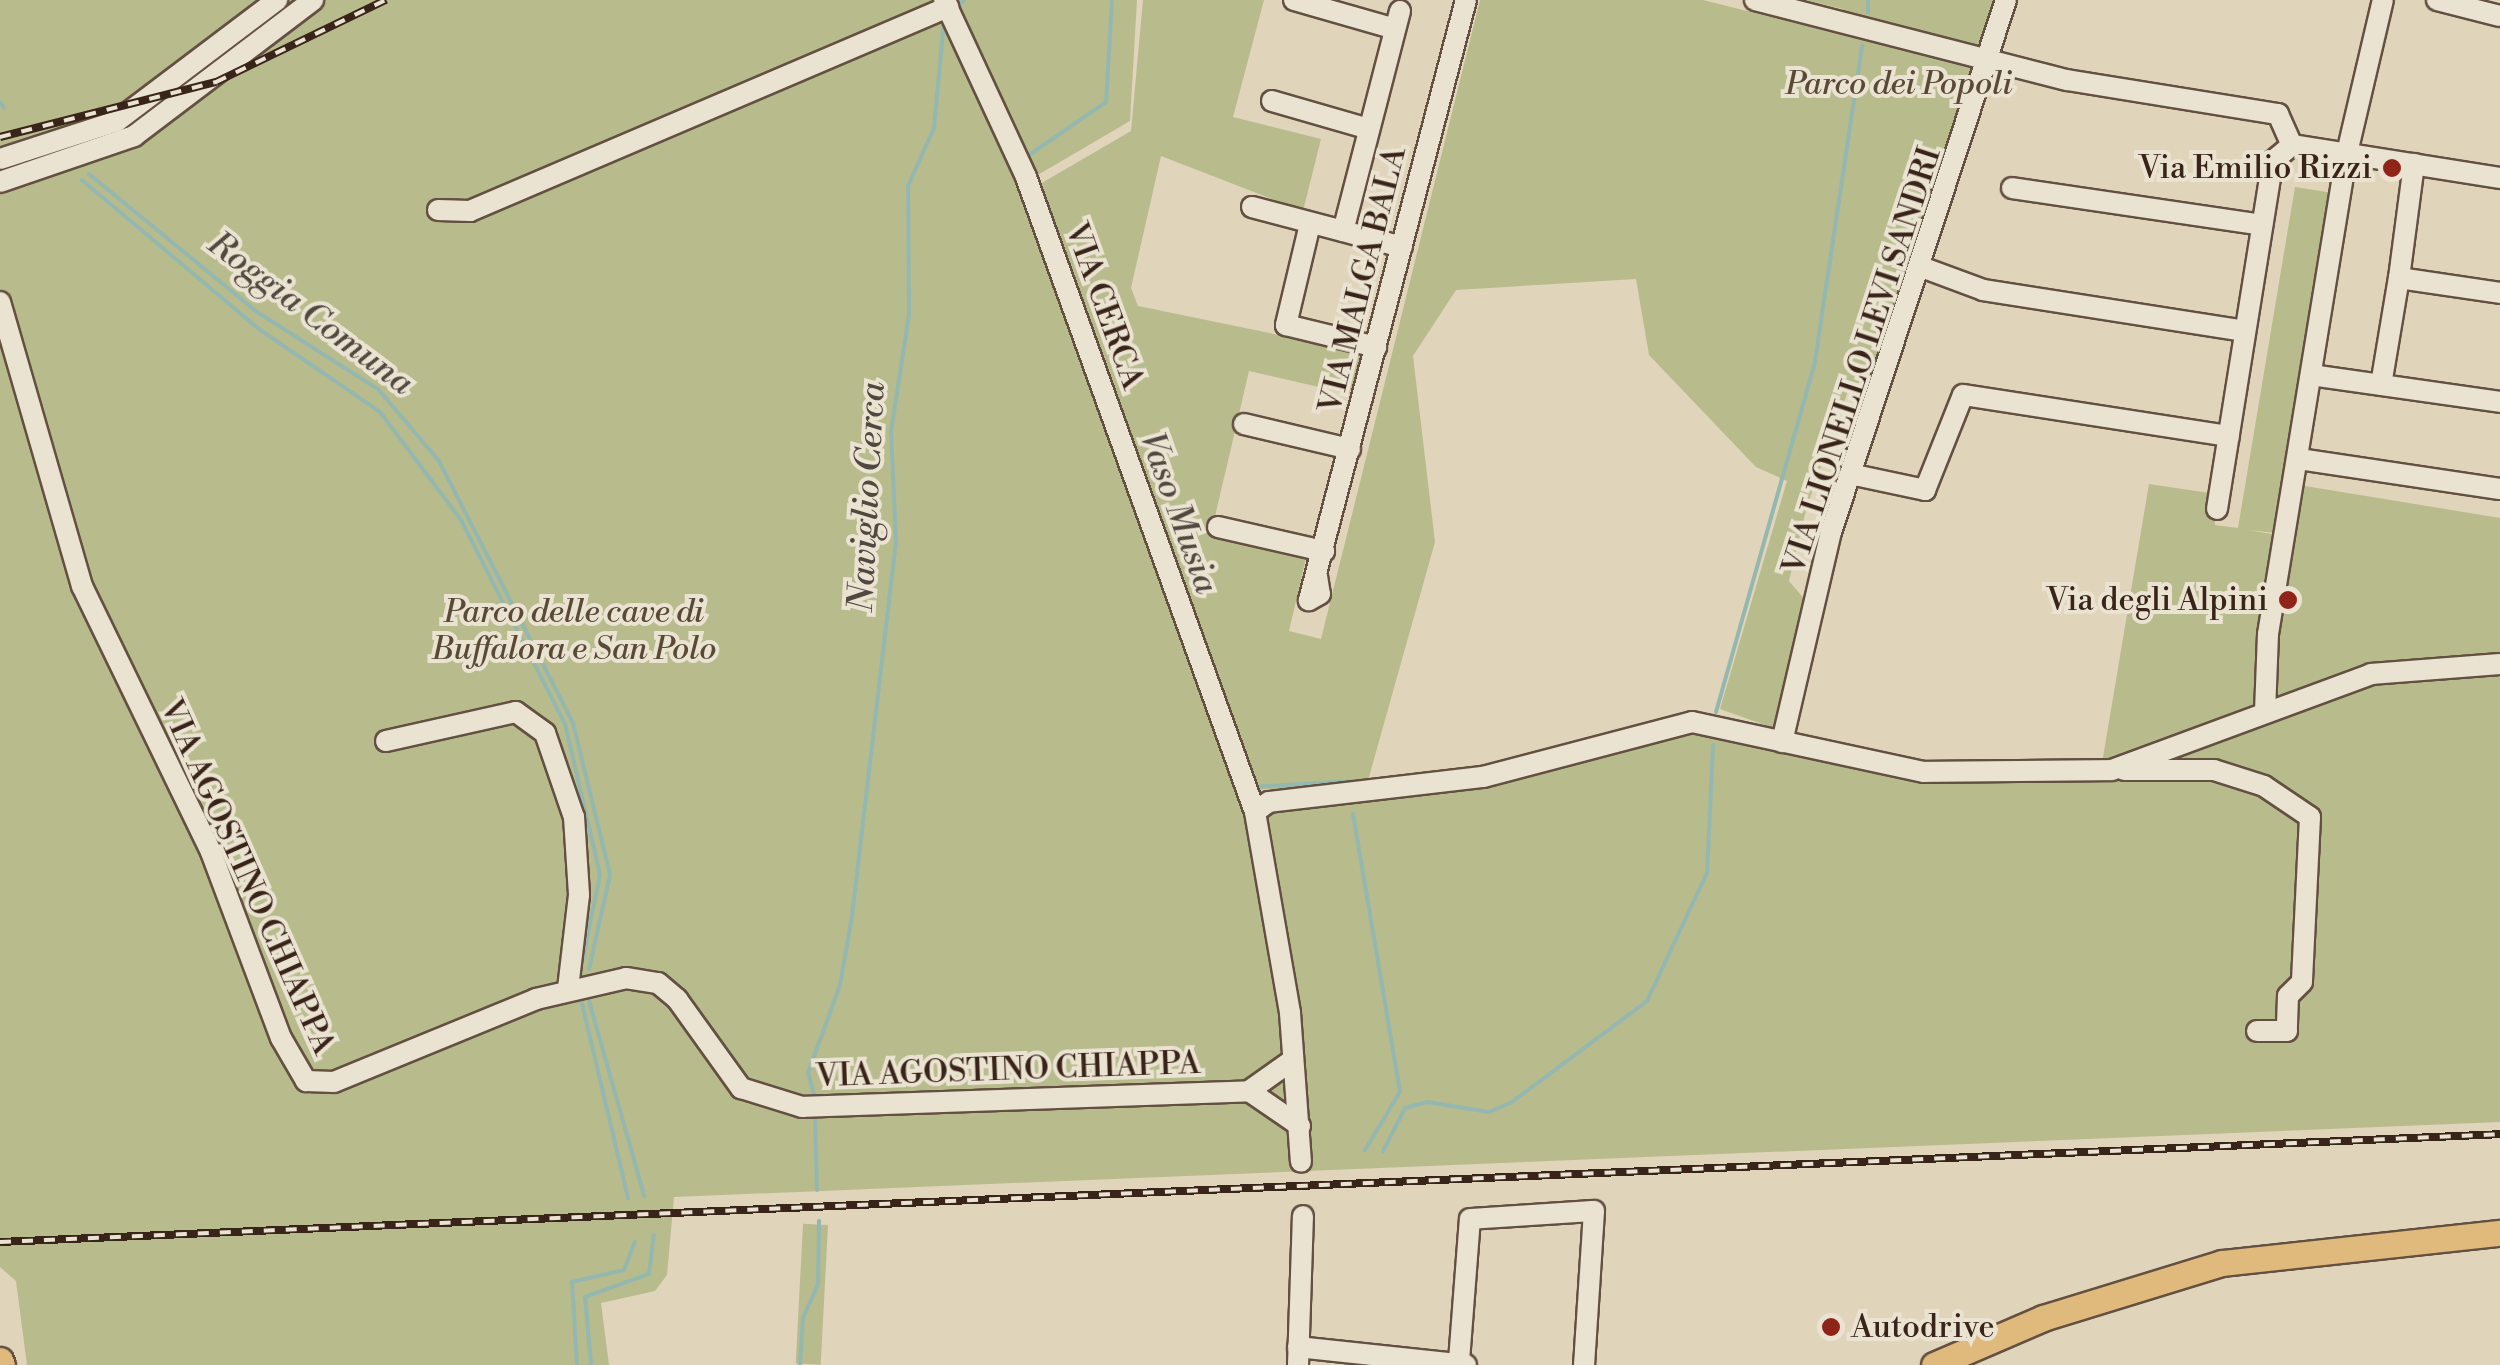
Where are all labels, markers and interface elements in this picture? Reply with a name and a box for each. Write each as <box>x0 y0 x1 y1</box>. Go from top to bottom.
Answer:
park label: Parco dei Popoli <box>1786 65 2012 103</box>
street label: VIA LIONELLO LEVI SANDRI <box>1775 142 1949 580</box>
street label: VIA MALGA BALA <box>1311 143 1415 417</box>
place label: Via Emilio Rizzi <box>2138 149 2372 187</box>
marker: Via Emilio Rizzi <box>2381 157 2403 179</box>
street label: VIA CERCA <box>1056 218 1152 394</box>
water label: Roggia Comuna <box>199 223 421 405</box>
water label: Naviglio Cerca <box>841 381 895 613</box>
water label: Vaso Musia <box>1129 426 1227 600</box>
place label: Via degli Alpini <box>2046 581 2268 619</box>
marker: Via degli Alpini <box>2277 589 2299 611</box>
park label: Parco delle cave di Buffalora e San Polo <box>432 594 716 669</box>
street label: VIA AGOSTINO CHIAPPA <box>151 693 343 1061</box>
street label: VIA AGOSTINO CHIAPPA <box>815 1044 1201 1096</box>
place label: Autodrive <box>1851 1308 1995 1346</box>
marker: Autodrive <box>1820 1316 1842 1338</box>

